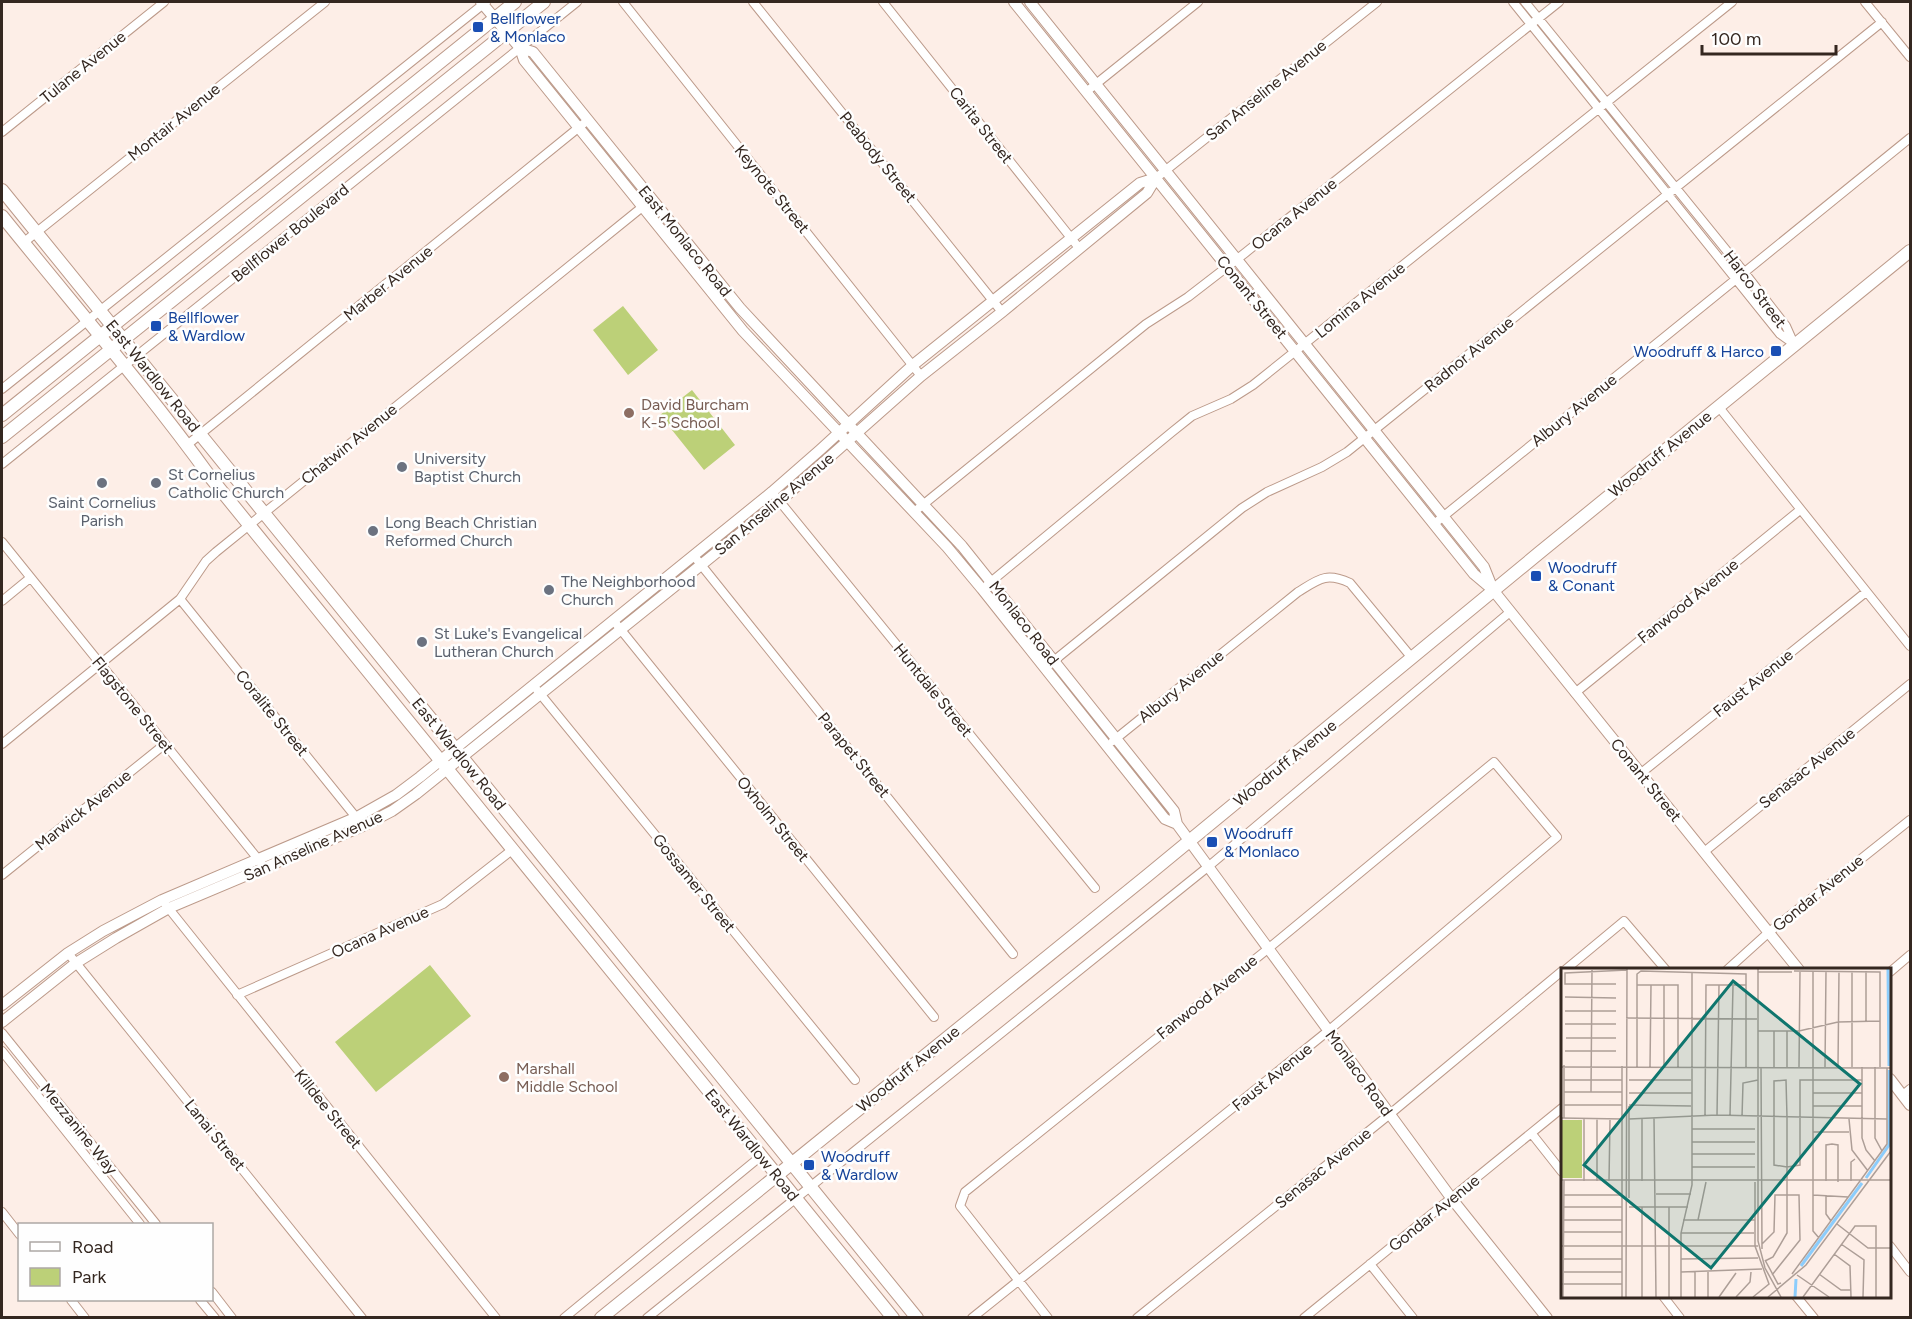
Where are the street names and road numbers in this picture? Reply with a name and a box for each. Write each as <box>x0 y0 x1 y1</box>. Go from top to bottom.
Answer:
street label: Tulane Avenue <box>36 27 130 107</box>
street label: San Anseline Avenue <box>1202 35 1330 145</box>
street label: Montair Avenue <box>124 79 224 165</box>
street label: Carita Street <box>945 83 1017 167</box>
street label: Peabody Street <box>836 108 920 206</box>
street label: Keynote Street <box>731 141 813 237</box>
street label: Ocana Avenue <box>1247 174 1341 254</box>
street label: Bellflower Boulevard <box>227 180 353 286</box>
street label: East Monlaco Road <box>634 182 736 300</box>
street label: Marber Avenue <box>340 241 436 325</box>
street label: Harco Street <box>1720 246 1790 332</box>
street label: Conant Street <box>1213 252 1291 342</box>
street label: Lomina Avenue <box>1311 258 1409 342</box>
street label: Radnor Avenue <box>1421 312 1518 396</box>
street label: East Wardlow Road <box>102 316 204 436</box>
street label: Albury Avenue <box>1527 370 1621 450</box>
street label: Chatwin Avenue <box>297 399 401 488</box>
street label: Woodruff Avenue <box>1605 407 1715 501</box>
street label: San Anseline Avenue <box>711 448 838 559</box>
street label: Fanwood Avenue <box>1634 554 1742 647</box>
street label: Monlaco Road <box>985 577 1063 669</box>
street label: Huntdale Street <box>890 640 976 740</box>
street label: Faust Avenue <box>1709 645 1797 721</box>
street label: Albury Avenue <box>1134 646 1228 726</box>
street label: Flagstone Street <box>88 653 178 757</box>
street label: Coralite Street <box>232 666 312 760</box>
street label: East Wardlow Road <box>408 694 510 814</box>
street label: Parapet Street <box>814 709 894 801</box>
street label: Woodruff Avenue <box>1230 716 1340 810</box>
street label: Senasac Avenue <box>1755 723 1859 813</box>
street label: Conant Street <box>1607 735 1685 825</box>
street label: Marwick Avenue <box>31 765 135 854</box>
street label: Oxholm Street <box>733 773 813 865</box>
street label: San Anseline Avenue <box>241 807 386 885</box>
street label: Gossamer Street <box>649 830 739 936</box>
street label: Gondar Avenue <box>1769 850 1867 935</box>
street label: Ocana Avenue <box>328 902 432 962</box>
street label: Fanwood Avenue <box>1153 950 1261 1043</box>
street label: Woodruff Avenue <box>853 1022 963 1116</box>
street label: Monlaco Road <box>1321 1026 1397 1120</box>
street label: Faust Avenue <box>1228 1039 1316 1115</box>
street label: Killdee Street <box>290 1066 366 1152</box>
street label: Mezzanine Way <box>37 1080 122 1179</box>
street label: East Wardlow Road <box>701 1085 803 1205</box>
street label: Lanai Street <box>181 1096 249 1174</box>
street label: Senasac Avenue <box>1271 1123 1375 1213</box>
street label: Gondar Avenue <box>1385 1170 1483 1255</box>

